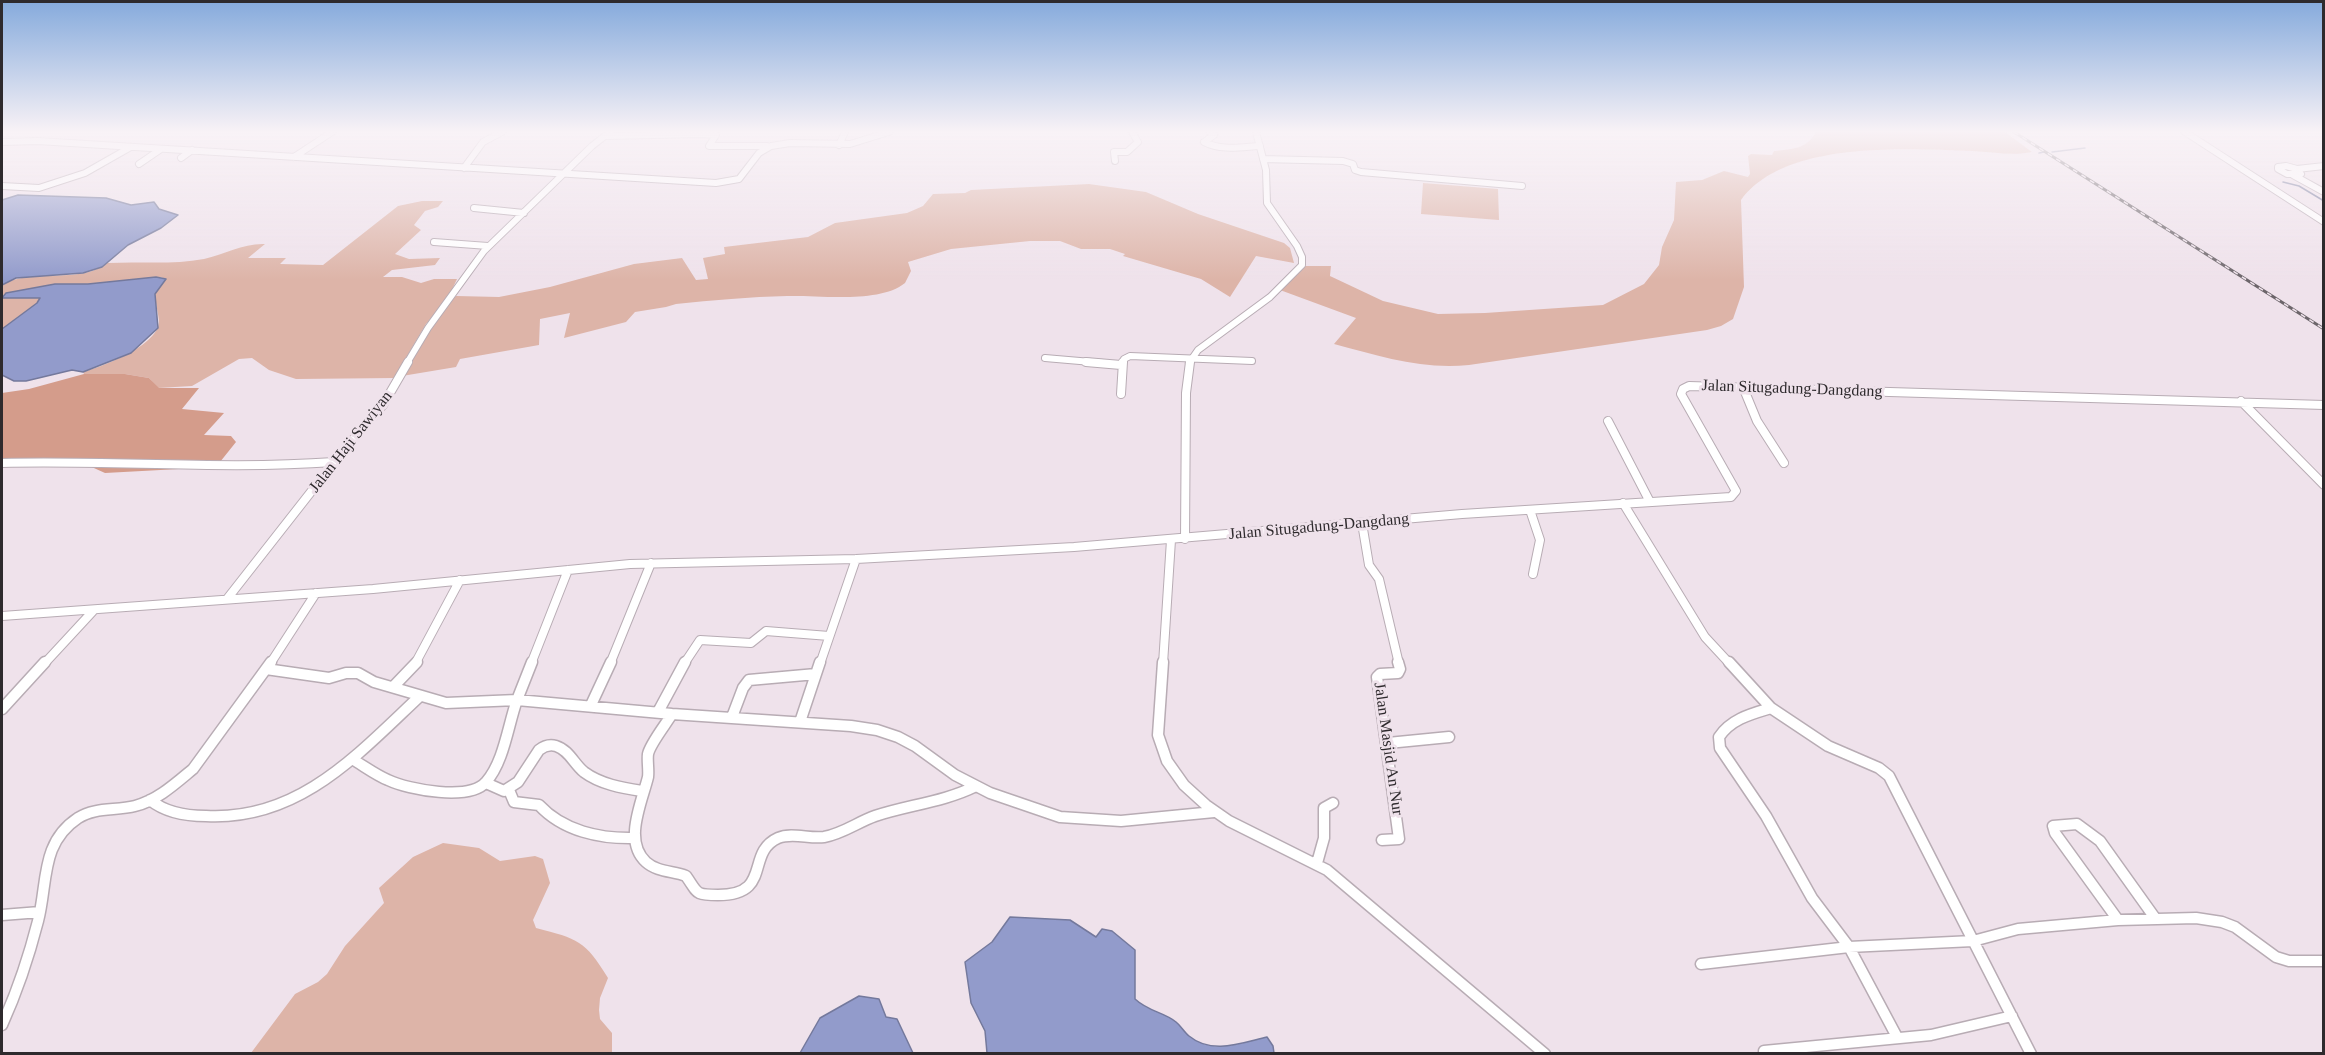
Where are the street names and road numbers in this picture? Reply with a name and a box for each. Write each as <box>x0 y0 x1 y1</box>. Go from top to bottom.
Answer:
street label: Jalan Situgadung-Dangdang <box>1701 376 1883 402</box>
street label: Jalan Haji Sawiyan <box>305 387 397 497</box>
street label: Jalan Situgadung-Dangdang <box>1228 510 1410 544</box>
street label: Jalan Masjid An Nur <box>1369 681 1407 817</box>

